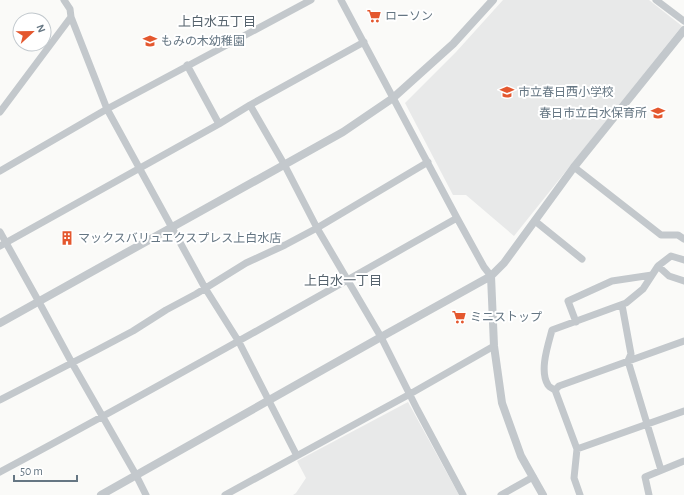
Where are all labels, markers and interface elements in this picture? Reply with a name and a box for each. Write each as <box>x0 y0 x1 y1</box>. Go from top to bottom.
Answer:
supermarket icon: ローソン <box>366 8 382 24</box>
place label: ローソン <box>385 10 433 22</box>
north arrow <box>12 12 52 52</box>
district label: 上白水五丁目 <box>178 14 256 29</box>
text: N <box>34 23 47 34</box>
school or university icon: もみの木幼稚園 <box>142 33 158 49</box>
place label: もみの木幼稚園 <box>161 34 245 47</box>
school or university icon: 市立春日西小学校 <box>499 84 515 100</box>
place label: 市立春日西小学校 <box>518 85 614 98</box>
school or university icon: 春日市立白水保育所 <box>650 105 666 121</box>
place label: 春日市立白水保育所 <box>539 106 647 119</box>
building icon: マックスバリュエクスプレス上白水店 <box>59 230 75 246</box>
place label: マックスバリュエクスプレス上白水店 <box>78 232 281 244</box>
district label: 上白水一丁目 <box>304 273 382 288</box>
supermarket icon: ミニストップ <box>451 309 467 325</box>
place label: ミニストップ <box>470 311 542 323</box>
scale bar <box>14 457 77 483</box>
text: 50 m <box>20 465 43 477</box>

